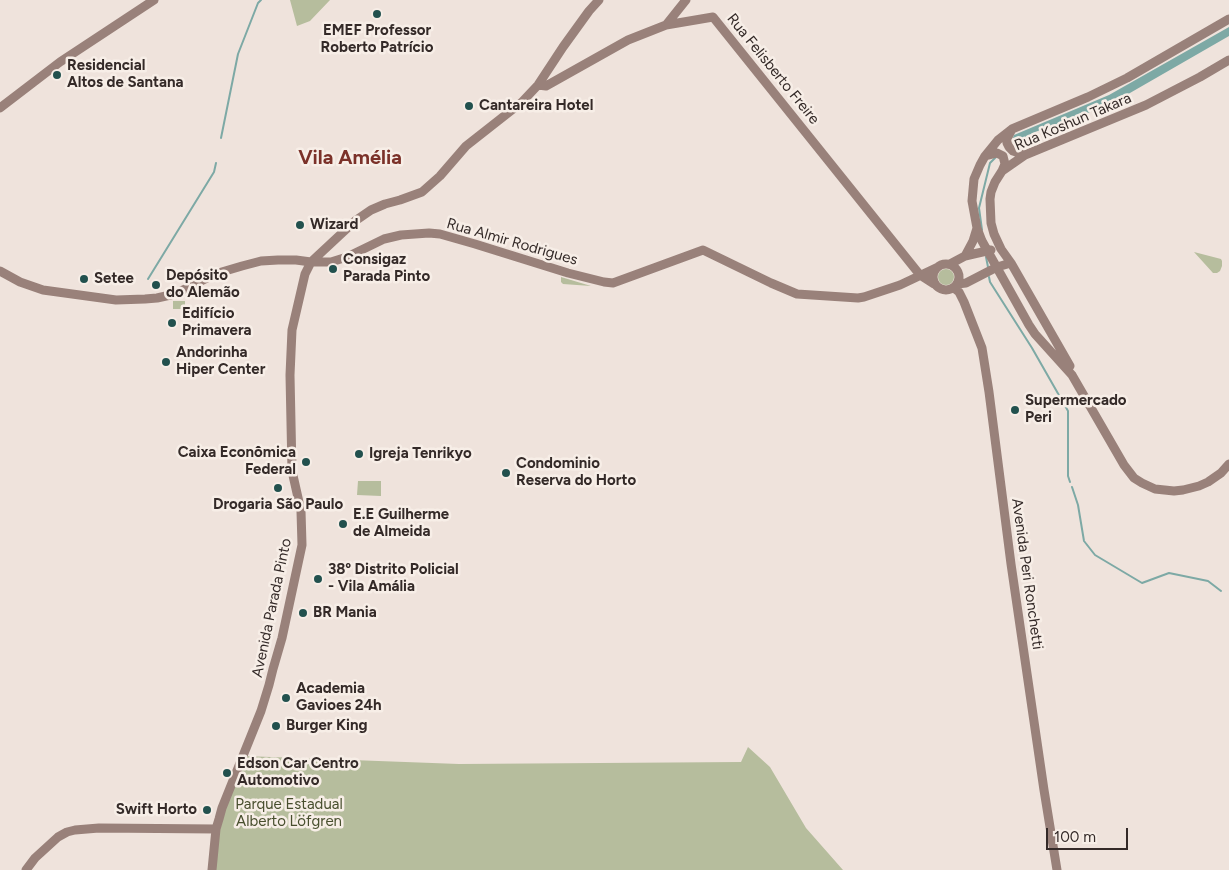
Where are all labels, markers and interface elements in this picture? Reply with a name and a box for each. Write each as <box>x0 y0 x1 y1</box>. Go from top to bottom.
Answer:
marker: EMEF Professor Roberto Patrício <box>371 8 383 20</box>
street label: Rua Felisberto Freire <box>723 10 823 128</box>
place label: EMEF Professor Roberto Patrício <box>321 22 433 57</box>
place label: Residencial Altos de Santana <box>67 57 183 92</box>
marker: Residencial Altos de Santana <box>51 69 63 81</box>
street label: Rua Koshun Takara <box>1012 89 1134 155</box>
place label: Cantareira Hotel <box>479 97 593 115</box>
marker: Cantareira Hotel <box>463 100 475 112</box>
district label: Vila Amélia <box>298 146 402 170</box>
street label: Rua Almir Rodrigues <box>444 215 580 269</box>
place label: Wizard <box>310 216 358 234</box>
marker: Wizard <box>294 219 306 231</box>
place label: Consigaz Parada Pinto <box>343 251 430 286</box>
marker: Consigaz Parada Pinto <box>327 263 339 275</box>
place label: Depósito do Alemão <box>166 267 240 302</box>
place label: Setee <box>94 270 134 288</box>
marker: Setee <box>78 273 90 285</box>
marker: Depósito do Alemão <box>150 279 162 291</box>
place label: Edifício Primavera <box>182 305 252 340</box>
marker: Edifício Primavera <box>166 317 178 329</box>
place label: Andorinha Hiper Center <box>176 344 265 379</box>
marker: Andorinha Hiper Center <box>160 356 172 368</box>
place label: Supermercado Peri <box>1025 392 1127 427</box>
marker: Supermercado Peri <box>1009 404 1021 416</box>
place label: Caixa Econômica Federal <box>178 444 296 479</box>
place label: Igreja Tenrikyo <box>369 445 472 463</box>
marker: Igreja Tenrikyo <box>353 448 365 460</box>
place label: Condominio Reserva do Horto <box>516 455 636 490</box>
marker: Caixa Econômica Federal <box>300 456 312 468</box>
marker: Condominio Reserva do Horto <box>500 467 512 479</box>
marker: Drogaria São Paulo <box>272 482 284 494</box>
place label: Drogaria São Paulo <box>213 496 343 514</box>
street label: Avenida Peri Ronchetti <box>1007 497 1047 651</box>
place label: E.E Guilherme de Almeida <box>353 506 449 541</box>
marker: E.E Guilherme de Almeida <box>337 518 349 530</box>
street label: Avenida Parada Pinto <box>248 537 296 679</box>
place label: 38º Distrito Policial - Vila Amália <box>328 561 459 596</box>
marker: 38º Distrito Policial - Vila Amália <box>312 573 324 585</box>
place label: BR Mania <box>313 604 377 622</box>
marker: BR Mania <box>297 607 309 619</box>
place label: Academia Gavioes 24h <box>296 680 382 715</box>
marker: Academia Gavioes 24h <box>280 692 292 704</box>
place label: Burger King <box>286 717 367 735</box>
marker: Burger King <box>270 720 282 732</box>
place label: Edson Car Centro Automotivo <box>237 755 359 790</box>
marker: Edson Car Centro Automotivo <box>221 767 233 779</box>
park label: Parque Estadual Alberto Löfgren <box>235 796 343 831</box>
place label: Swift Horto <box>116 801 197 819</box>
marker: Swift Horto <box>201 804 213 816</box>
scale bar <box>1049 818 1132 850</box>
text: 100 m <box>1054 828 1096 846</box>

